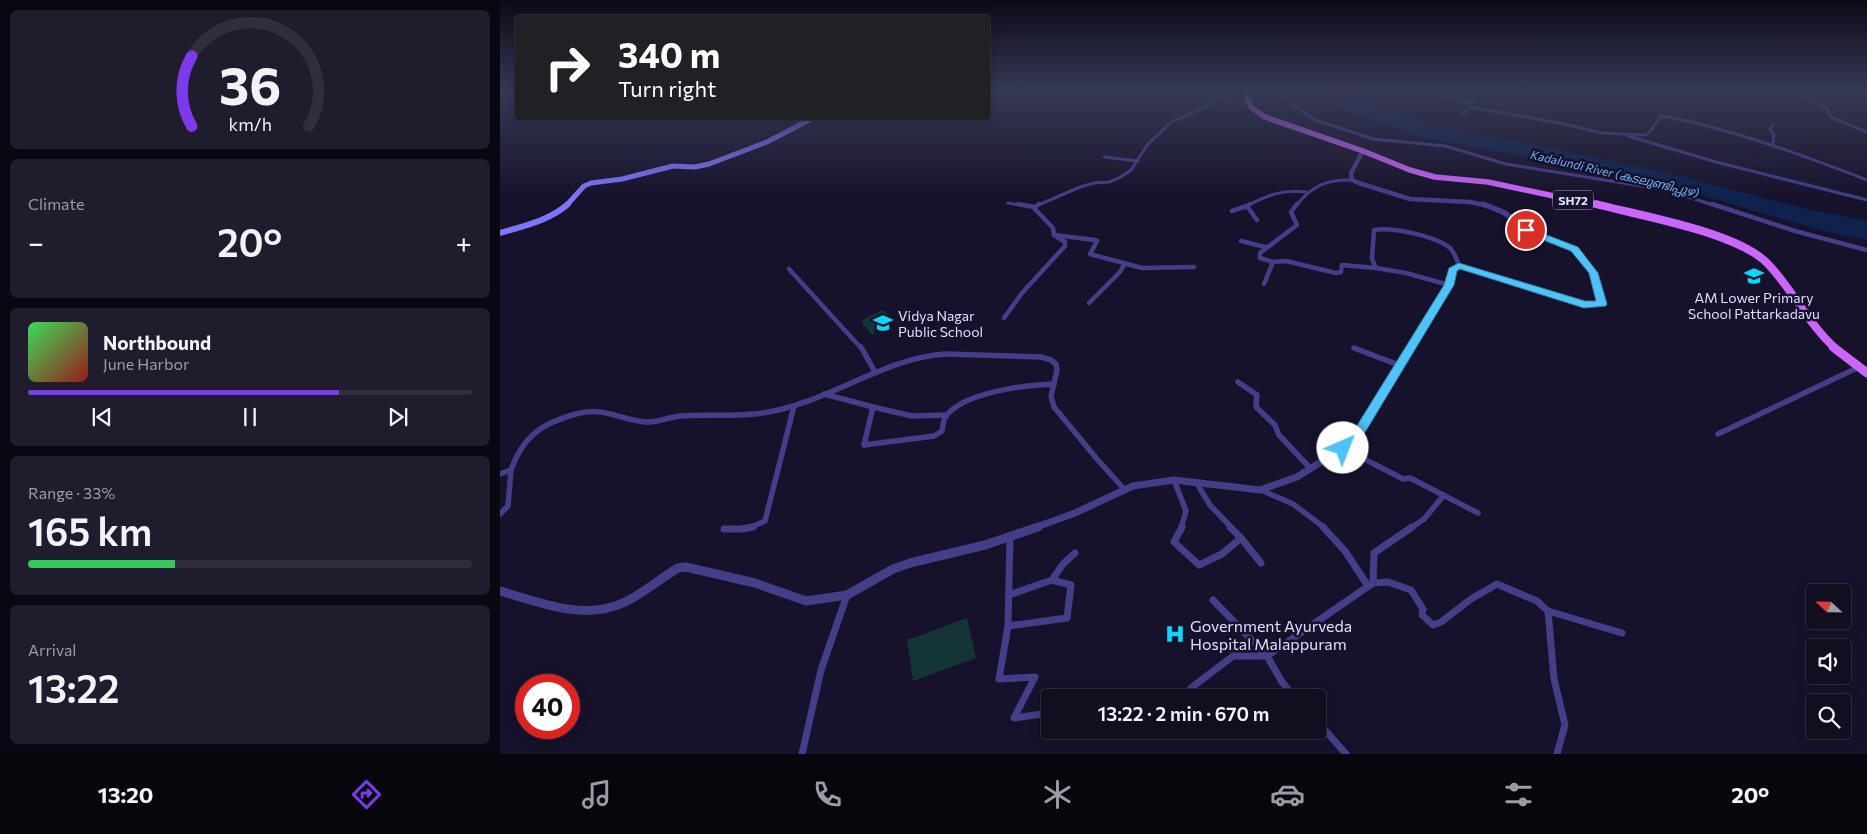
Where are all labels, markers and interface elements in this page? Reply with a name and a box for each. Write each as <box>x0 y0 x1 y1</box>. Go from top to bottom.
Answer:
text: 340 m <box>618 32 720 75</box>
icon: right <box>535 35 600 100</box>
text: 36 <box>219 52 281 116</box>
text: Turn right <box>618 75 716 102</box>
text: km/h <box>228 113 272 135</box>
water label: Kadalundi River (കടലുണ്ടിപ്പുഴ) <box>1529 147 1701 201</box>
road number: SH72 <box>1553 190 1593 210</box>
text: Climate <box>28 194 84 213</box>
pin <box>1505 209 1547 251</box>
icon: arrive <box>1512 216 1540 244</box>
text: 20° <box>217 218 282 265</box>
text: − <box>28 225 44 259</box>
text: + <box>456 225 472 259</box>
school or university icon: AM Lower Primary School Pattarkadavu <box>1743 265 1765 287</box>
place label: AM Lower Primary School Pattarkadavu <box>1688 289 1820 322</box>
place label: Vidya Nagar Public School <box>898 307 983 340</box>
school or university icon: Vidya Nagar Public School <box>872 312 894 334</box>
text: Northbound <box>103 331 211 354</box>
text: June Harbor <box>103 354 189 373</box>
icon: previous <box>88 403 116 431</box>
icon: pause <box>236 403 264 431</box>
icon: next <box>384 403 412 431</box>
position arrow <box>1316 421 1368 473</box>
text: Range · 33% <box>28 483 115 502</box>
text: 165 km <box>28 507 152 554</box>
north arrow <box>1806 584 1851 629</box>
map controls <box>1806 584 1851 739</box>
place label: Government Ayurveda Hospital Malappuram <box>1190 616 1352 653</box>
hospital icon: Government Ayurveda Hospital Malappuram <box>1164 623 1186 645</box>
button: sound <box>1806 639 1851 684</box>
text: Arrival <box>28 640 76 659</box>
text: 13:22 <box>28 664 119 711</box>
speed limit sign: 40 <box>515 674 580 739</box>
button: search <box>1806 694 1851 739</box>
text: 13:22 · 2 min · 670 m <box>1098 702 1269 725</box>
icon: directions <box>349 777 384 812</box>
icon: music <box>579 777 614 812</box>
icon: phone <box>810 777 845 812</box>
icon: climate <box>1040 777 1075 812</box>
icon: car <box>1270 777 1305 812</box>
icon: filters <box>1501 777 1536 812</box>
text: 13:20 <box>98 781 153 808</box>
text: 20° <box>1731 781 1769 808</box>

